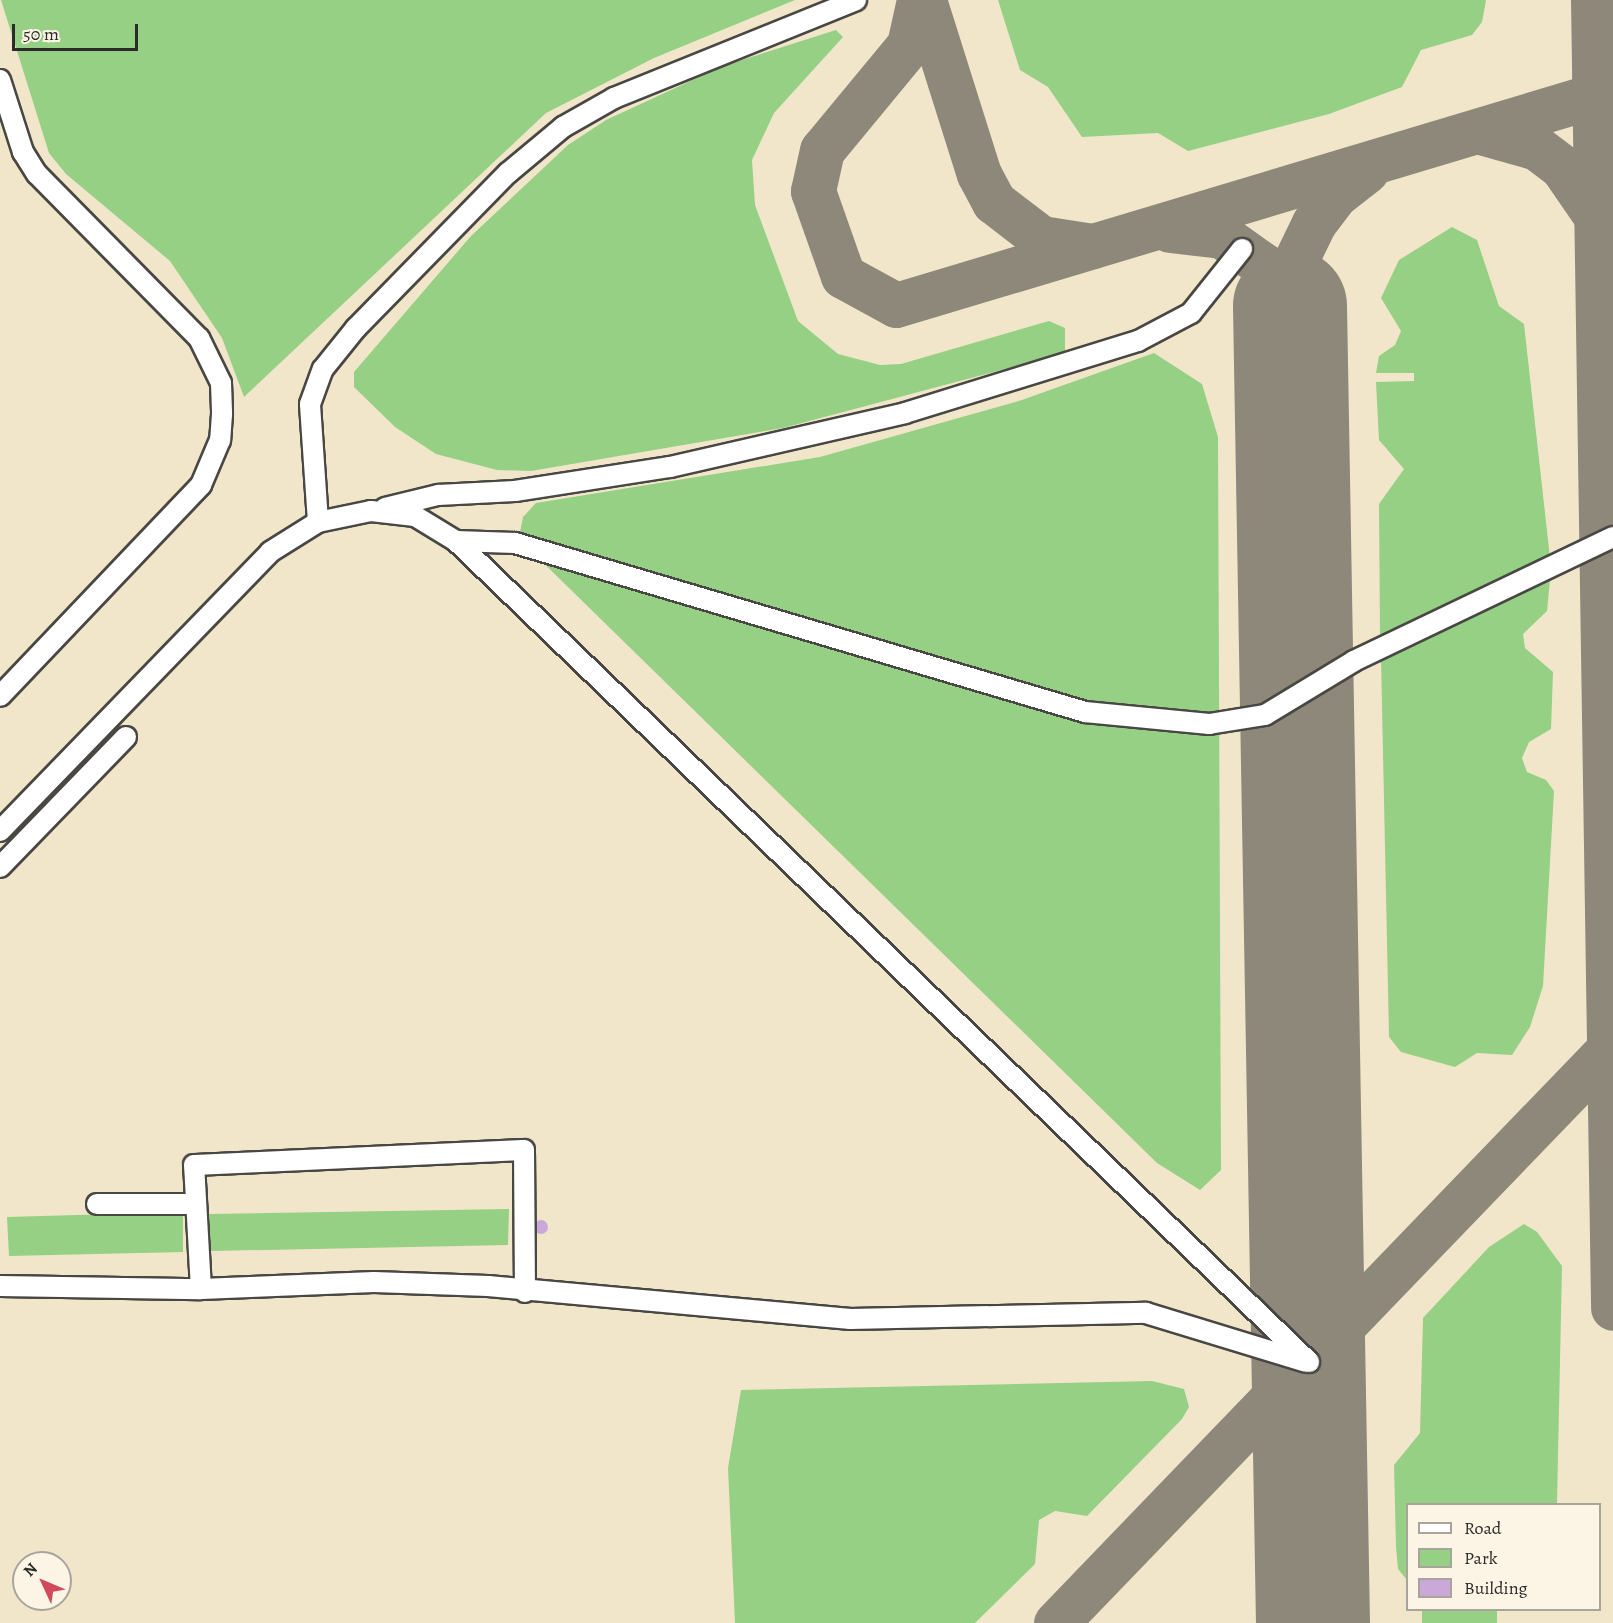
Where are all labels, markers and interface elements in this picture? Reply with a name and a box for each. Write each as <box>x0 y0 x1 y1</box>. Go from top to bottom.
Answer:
scale bar <box>15 12 141 50</box>
text: 50 m <box>23 22 59 46</box>
legend <box>1406 1503 1601 1611</box>
text: Road <box>1464 1516 1501 1540</box>
text: Park <box>1464 1546 1498 1570</box>
north arrow <box>12 1551 72 1611</box>
text: N <box>19 1558 42 1582</box>
text: Building <box>1464 1576 1528 1600</box>

